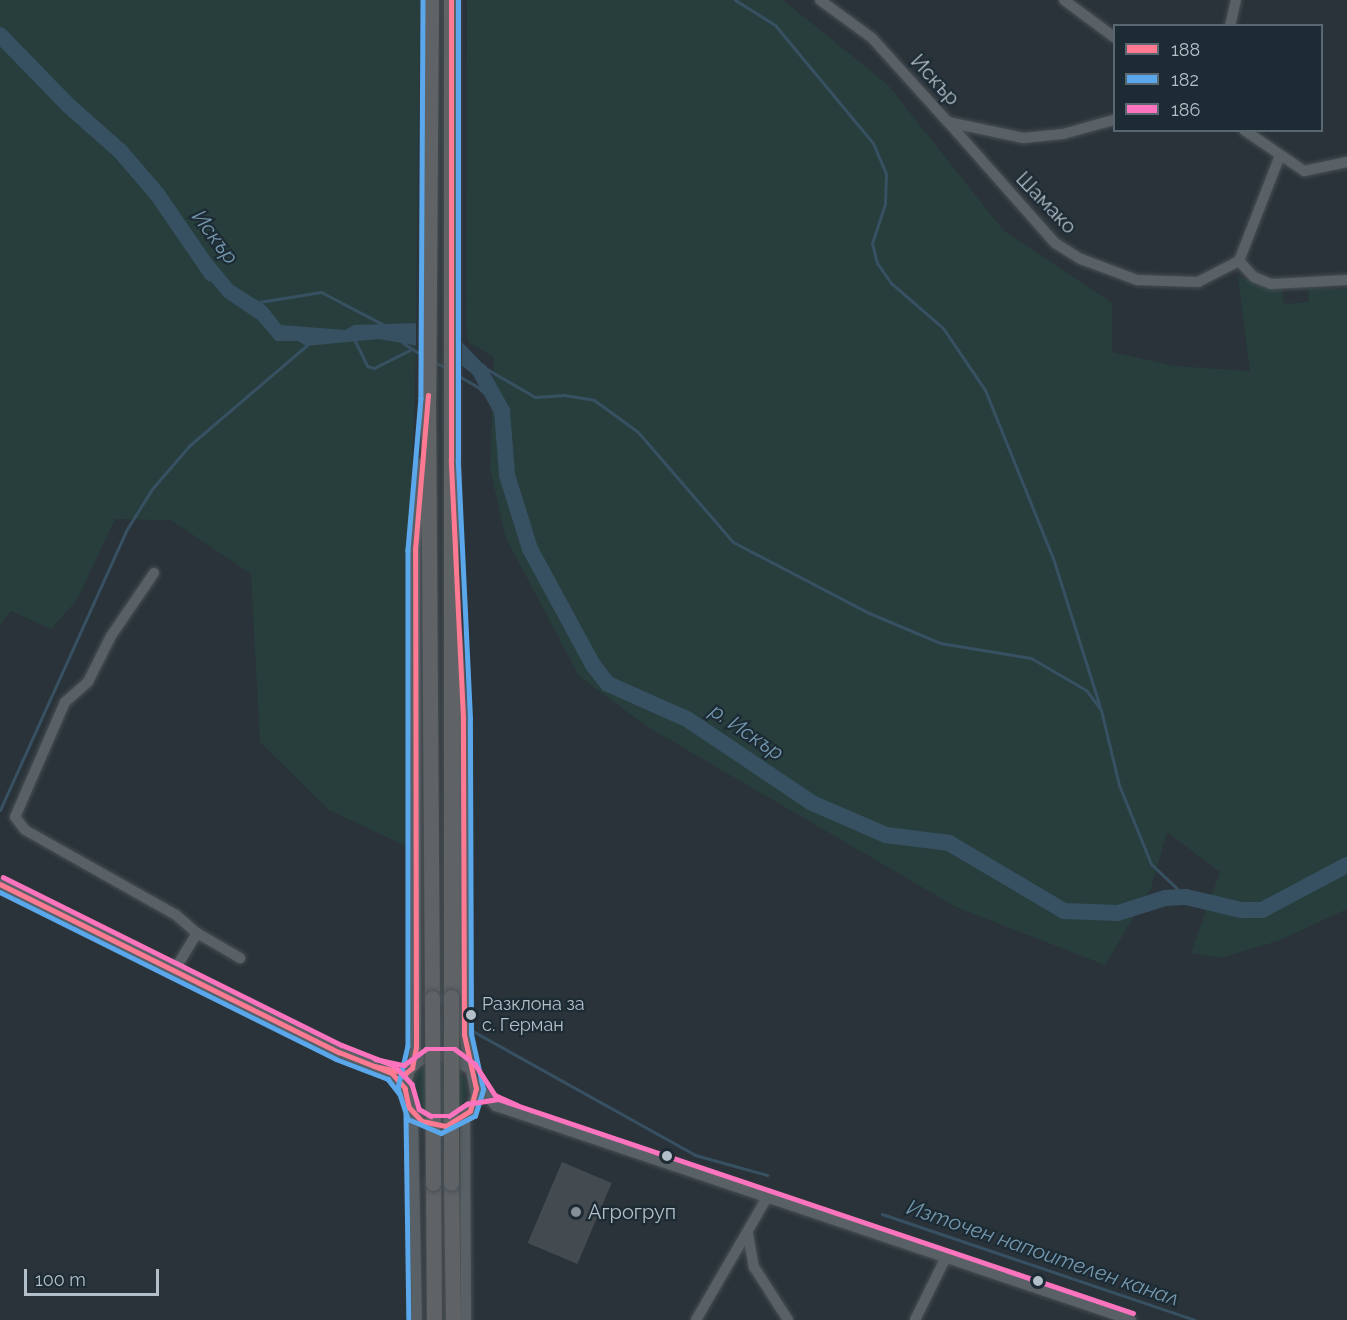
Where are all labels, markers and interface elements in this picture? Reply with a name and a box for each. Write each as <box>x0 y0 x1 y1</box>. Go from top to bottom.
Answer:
legend <box>1113 24 1323 132</box>
text: 188 <box>1171 39 1200 60</box>
street label: Искър <box>906 50 964 110</box>
text: 182 <box>1171 69 1199 90</box>
text: 186 <box>1171 99 1200 120</box>
street label: Шамако <box>1011 167 1081 239</box>
water label: Искър <box>186 205 244 269</box>
water label: р. Искър <box>706 698 788 766</box>
place label: Разклона за с. Герман <box>482 994 584 1036</box>
marker: Разклона за с. Герман <box>465 1009 477 1021</box>
unlabelled marker <box>661 1150 673 1162</box>
water label: Източен напоителен канал <box>904 1194 1182 1312</box>
place label: Агрогруп <box>588 1200 676 1224</box>
marker: Агрогруп <box>569 1205 583 1219</box>
scale bar <box>27 1257 162 1295</box>
text: 100 m <box>35 1269 86 1290</box>
unlabelled marker <box>1032 1275 1044 1287</box>

